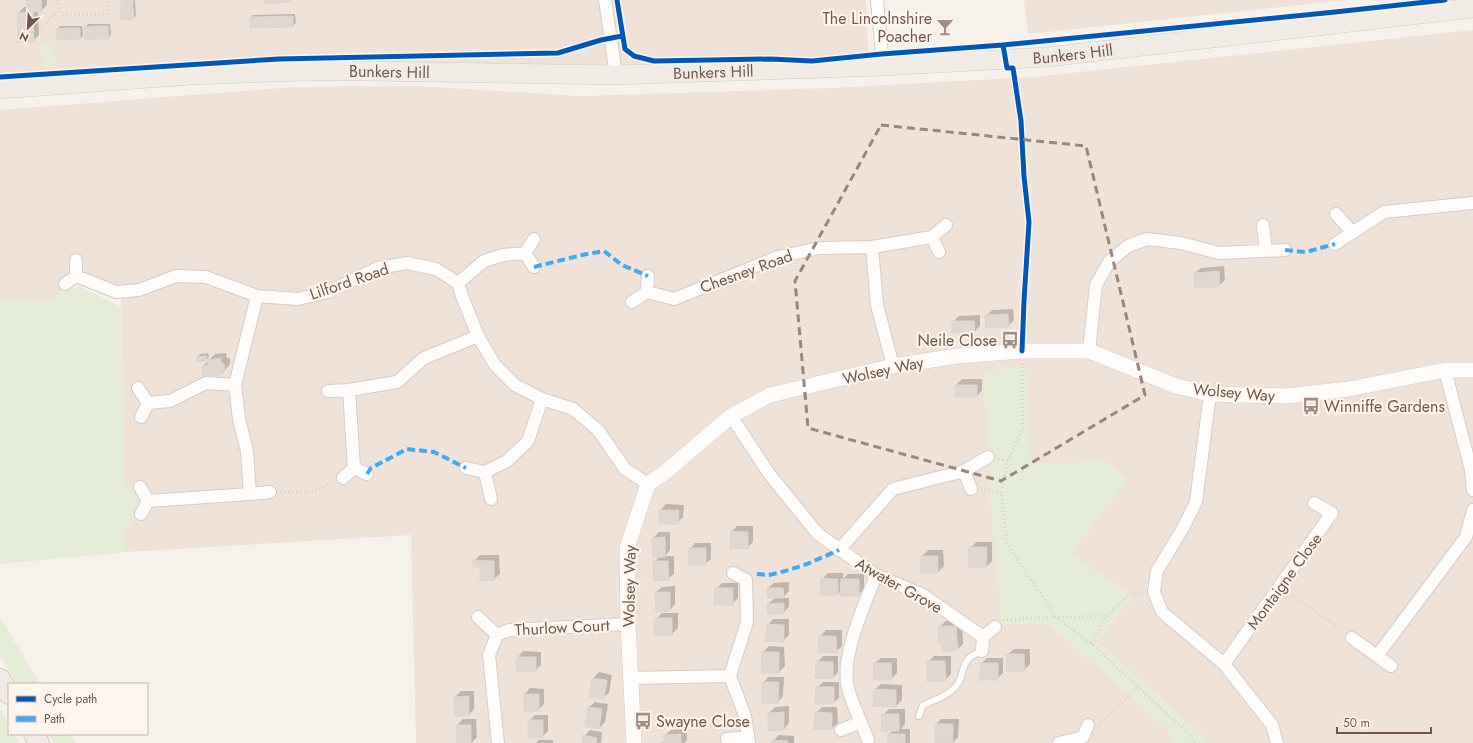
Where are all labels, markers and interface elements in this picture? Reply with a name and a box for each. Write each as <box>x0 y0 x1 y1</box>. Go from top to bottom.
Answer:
place label: The Lincolnshire Poacher <box>822 7 933 48</box>
north arrow <box>8 8 48 48</box>
bar icon: The Lincolnshire Poacher <box>935 17 955 37</box>
text: N <box>17 28 31 46</box>
street label: Bunkers Hill <box>1032 38 1114 70</box>
street label: Bunkers Hill <box>673 59 754 85</box>
street label: Bunkers Hill <box>349 60 430 84</box>
street label: Chesney Road <box>697 244 796 299</box>
street label: Lilford Road <box>307 257 392 306</box>
place label: Neile Close <box>917 329 997 352</box>
bus stop icon: Neile Close <box>1000 330 1020 350</box>
street label: Wolsey Way <box>841 351 927 390</box>
street label: Wolsey Way <box>1192 377 1277 408</box>
place label: Winniffe Gardens <box>1324 395 1445 418</box>
bus stop icon: Winniffe Gardens <box>1301 396 1321 416</box>
street label: Montaigne Close <box>1241 528 1327 634</box>
street label: Wolsey Way <box>617 544 642 627</box>
street label: Atwater Grove <box>851 552 947 619</box>
street label: Thurlow Court <box>514 614 610 641</box>
legend <box>8 683 148 735</box>
text: Cycle path <box>44 690 97 708</box>
scale bar <box>1337 709 1431 735</box>
text: Path <box>44 710 65 728</box>
place label: Swayne Close <box>656 710 750 733</box>
bus stop icon: Swayne Close <box>633 711 653 731</box>
text: 50 m <box>1343 714 1370 732</box>

